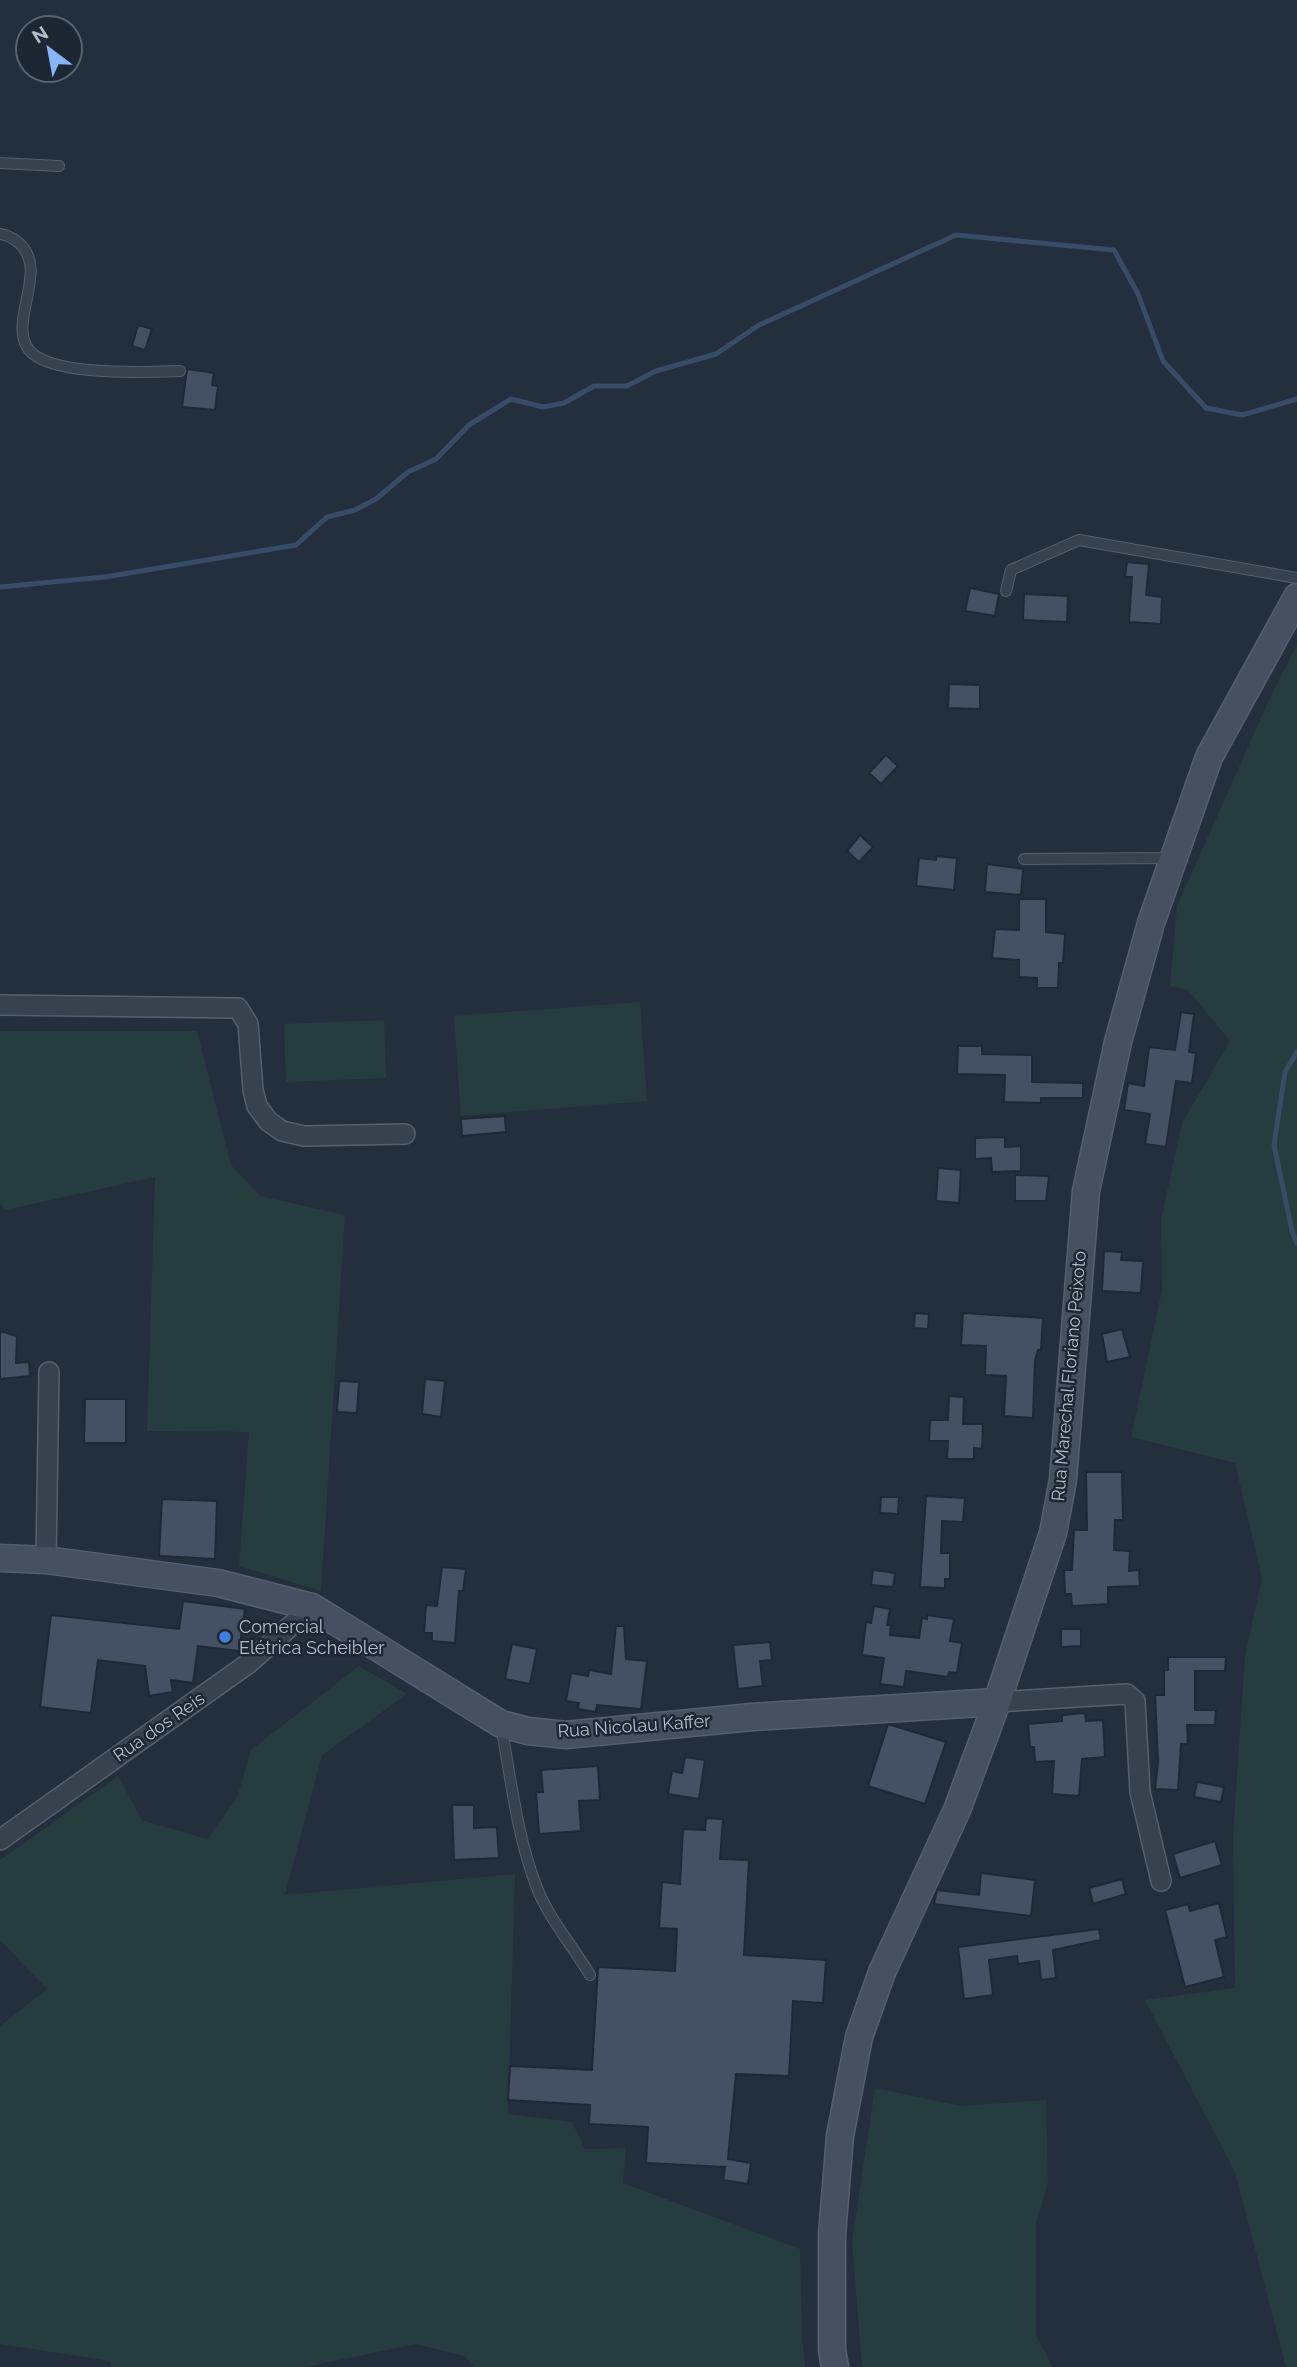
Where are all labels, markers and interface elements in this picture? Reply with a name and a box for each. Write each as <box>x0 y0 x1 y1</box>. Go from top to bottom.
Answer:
north arrow <box>14 14 84 84</box>
text: N <box>28 21 52 48</box>
street label: Rua Marechal Floriano Peixoto <box>1047 1250 1090 1502</box>
place label: Comercial Elétrica Scheibler <box>239 1616 385 1658</box>
marker: Comercial Elétrica Scheibler <box>217 1629 233 1645</box>
street label: Rua dos Reis <box>109 1687 209 1766</box>
street label: Rua Nicolau Kaffer <box>557 1710 712 1741</box>

